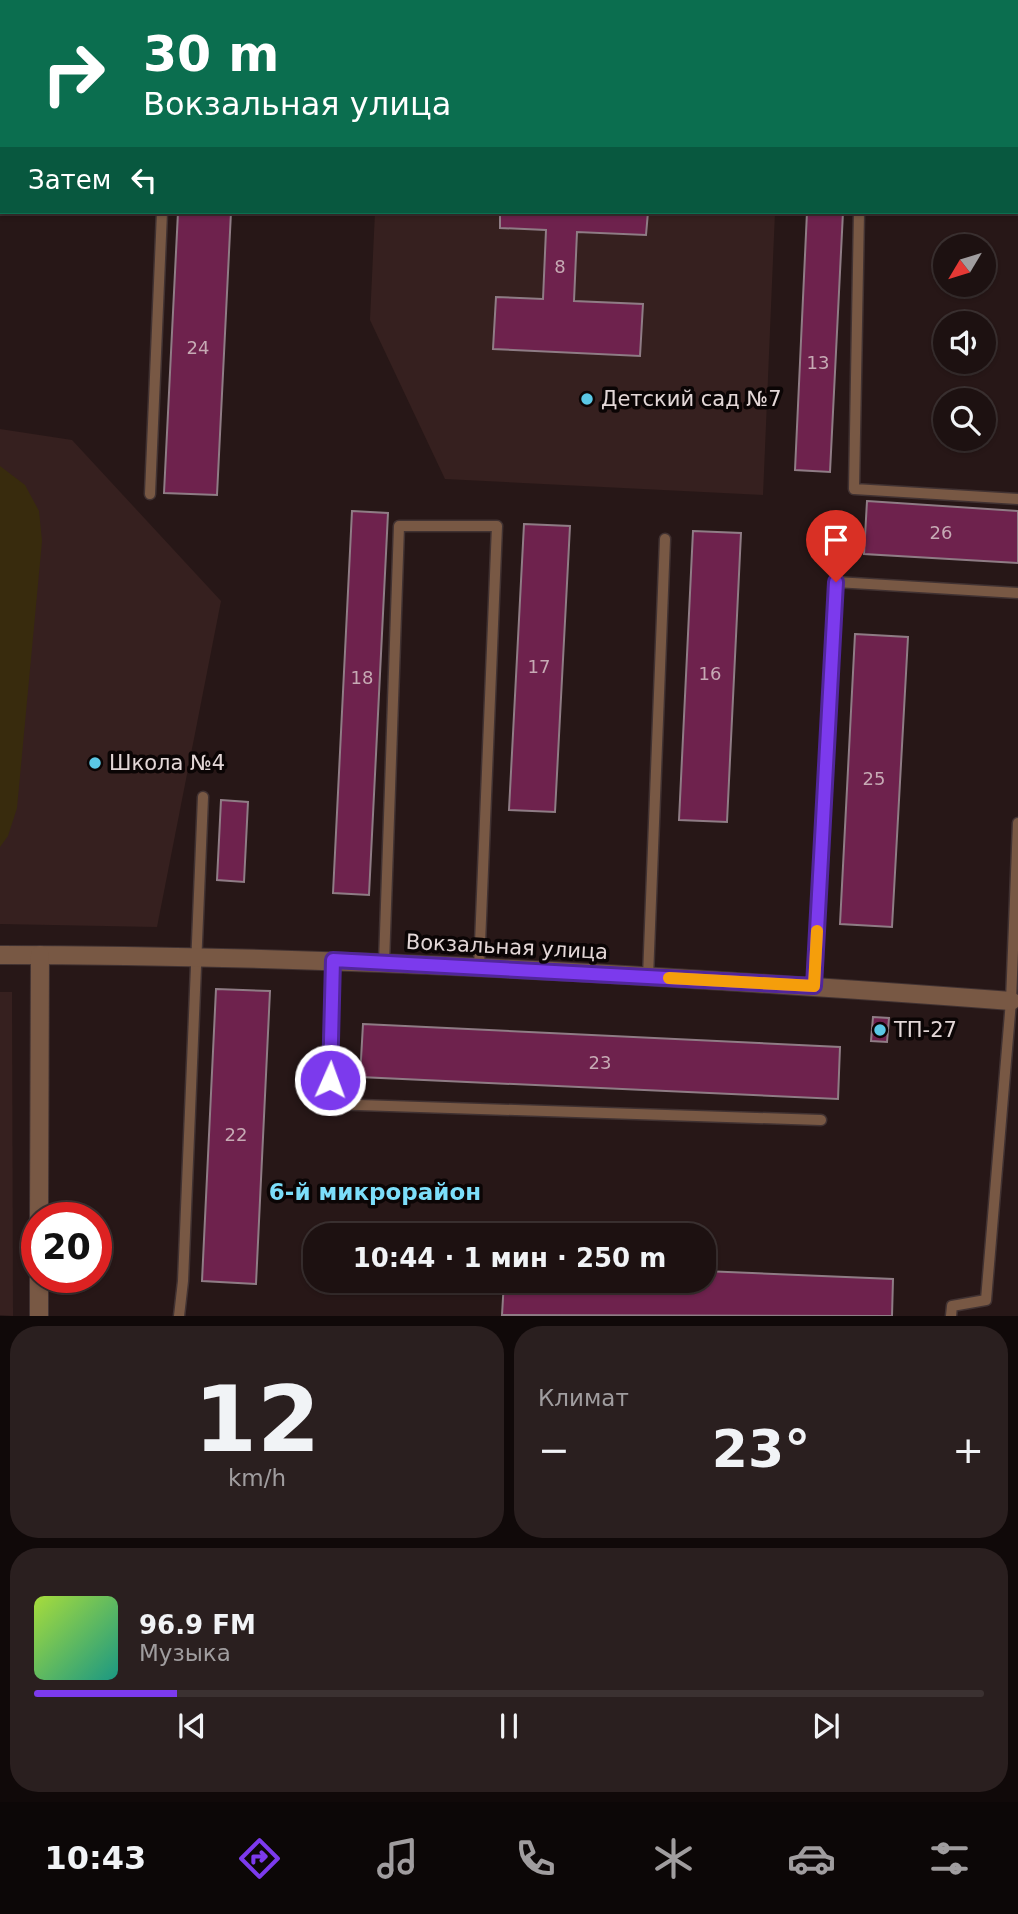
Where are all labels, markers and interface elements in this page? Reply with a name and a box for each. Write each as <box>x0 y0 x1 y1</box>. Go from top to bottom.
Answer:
text: 30 m <box>143 26 279 83</box>
icon: right <box>28 28 119 119</box>
text: Вокзальная улица <box>143 85 451 123</box>
icon: left <box>125 161 163 199</box>
text: Затем <box>28 165 111 195</box>
north arrow <box>933 234 996 298</box>
map controls <box>933 234 996 451</box>
house number: 8 <box>554 256 566 277</box>
button: sound <box>933 311 996 374</box>
house number: 24 <box>187 337 209 358</box>
house number: 13 <box>807 352 829 373</box>
place label: Детский сад №7 <box>601 387 782 411</box>
button: search <box>933 388 996 451</box>
marker: Детский сад №7 <box>579 391 595 407</box>
pin <box>806 510 866 582</box>
icon: arrive <box>817 521 855 559</box>
house number: 26 <box>930 522 952 543</box>
house number: 17 <box>528 656 550 677</box>
house number: 16 <box>699 663 721 684</box>
house number: 18 <box>351 667 373 688</box>
place label: Школа №4 <box>109 751 225 775</box>
marker: Школа №4 <box>87 755 103 771</box>
house number: 25 <box>863 768 885 789</box>
street label: Вокзальная улица <box>405 930 609 964</box>
place label: ТП-27 <box>893 1018 957 1042</box>
marker: ТП-27 <box>872 1022 888 1038</box>
position arrow <box>293 1043 367 1117</box>
house number: 23 <box>589 1052 611 1073</box>
house number: 22 <box>225 1124 247 1145</box>
district label: 6-й микрорайон <box>269 1179 481 1205</box>
speed limit sign: 20 <box>21 1202 112 1293</box>
text: 10:44 · 1 мин · 250 m <box>353 1243 666 1273</box>
text: 12 <box>194 1367 320 1472</box>
text: Климат <box>538 1385 629 1411</box>
text: 23° <box>712 1419 810 1479</box>
text: − <box>538 1428 570 1472</box>
text: + <box>952 1428 984 1472</box>
text: km/h <box>228 1465 286 1491</box>
text: 96.9 FM <box>139 1610 256 1640</box>
text: Музыка <box>139 1640 231 1666</box>
icon: previous <box>173 1707 211 1745</box>
icon: pause <box>490 1707 528 1745</box>
icon: next <box>807 1707 845 1745</box>
icon: directions <box>235 1834 284 1883</box>
icon: music <box>373 1834 422 1883</box>
icon: phone <box>511 1834 560 1883</box>
icon: climate <box>649 1834 698 1883</box>
icon: car <box>787 1834 836 1883</box>
icon: filters <box>925 1834 974 1883</box>
text: 10:43 <box>44 1839 146 1877</box>

